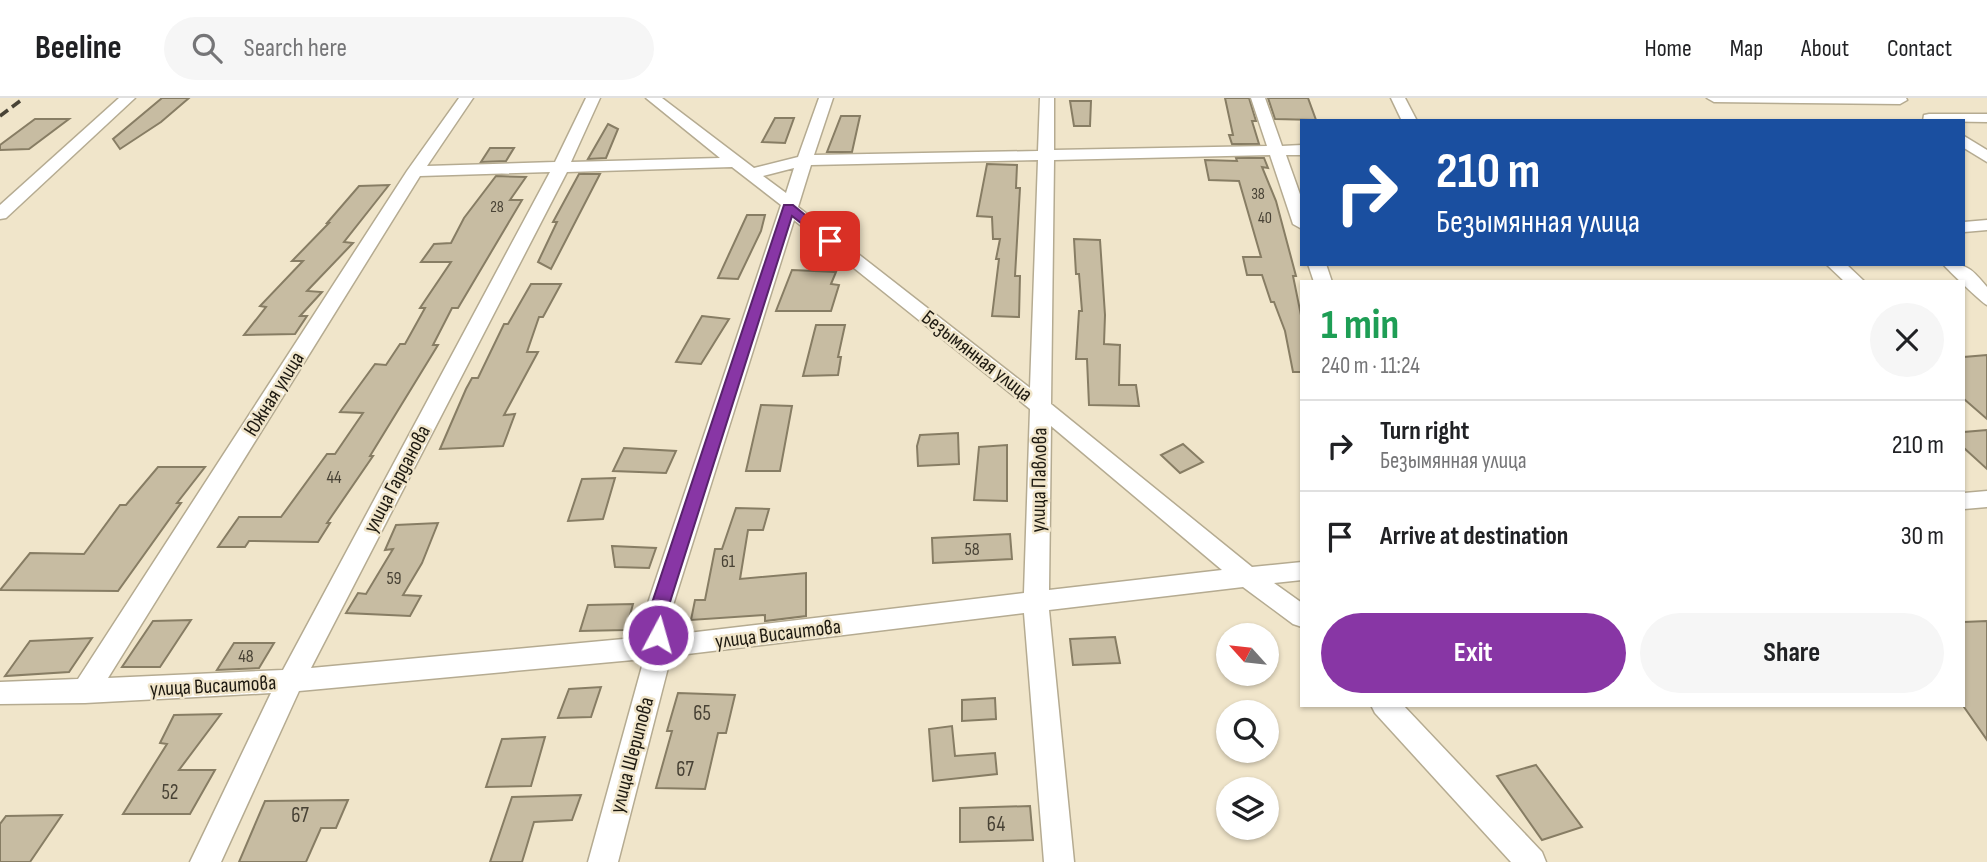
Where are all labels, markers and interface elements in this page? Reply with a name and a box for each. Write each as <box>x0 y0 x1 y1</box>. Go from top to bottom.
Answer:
search box <box>164 17 654 80</box>
text: Beeline <box>35 28 122 68</box>
icon: search <box>188 29 226 67</box>
text: Search here <box>244 33 347 64</box>
text: Home <box>1644 34 1692 63</box>
text: Map <box>1730 34 1763 63</box>
text: About <box>1801 34 1849 63</box>
text: Contact <box>1887 34 1952 63</box>
text: 210 m <box>1436 143 1540 202</box>
icon: right <box>1321 147 1412 238</box>
house number: 38 <box>1251 185 1265 204</box>
house number: 28 <box>490 198 504 217</box>
text: Безымянная улица <box>1436 203 1640 242</box>
house number: 40 <box>1258 209 1272 228</box>
pin <box>800 211 860 271</box>
icon: arrive <box>811 222 849 260</box>
text: 1 min <box>1321 300 1399 351</box>
button: close <box>1870 303 1944 377</box>
street label: Безымянная улица <box>917 305 1037 407</box>
street label: Южная улица <box>238 347 310 441</box>
text: 240 m · 11:24 <box>1321 352 1420 380</box>
text: Turn right <box>1380 416 1469 447</box>
street label: улица Гарданова <box>358 421 436 537</box>
street label: улица Павлова <box>1026 427 1052 533</box>
icon: right <box>1321 427 1359 465</box>
text: 210 m <box>1892 430 1944 461</box>
text: Безымянная улица <box>1380 447 1527 475</box>
house number: 44 <box>326 467 342 488</box>
icon: arrive <box>1321 518 1359 556</box>
text: Arrive at destination <box>1380 521 1568 552</box>
text: 30 m <box>1901 521 1944 552</box>
house number: 58 <box>964 539 980 560</box>
house number: 61 <box>721 551 736 572</box>
house number: 59 <box>386 568 402 589</box>
position arrow <box>621 598 695 672</box>
button: Exit <box>1321 613 1626 693</box>
button: Share <box>1640 613 1944 693</box>
street label: улица Висаитова <box>714 614 842 654</box>
north arrow <box>1216 623 1279 686</box>
map controls <box>1216 623 1279 840</box>
house number: 48 <box>238 646 254 667</box>
street label: улица Висаитова <box>149 670 277 702</box>
street label: улица Шерипова <box>605 694 659 816</box>
button: search <box>1216 700 1279 763</box>
house number: 65 <box>693 701 711 726</box>
house number: 67 <box>676 757 694 782</box>
button: layers <box>1216 777 1279 840</box>
house number: 52 <box>161 780 179 805</box>
house number: 67 <box>291 803 309 828</box>
house number: 64 <box>987 812 1005 837</box>

